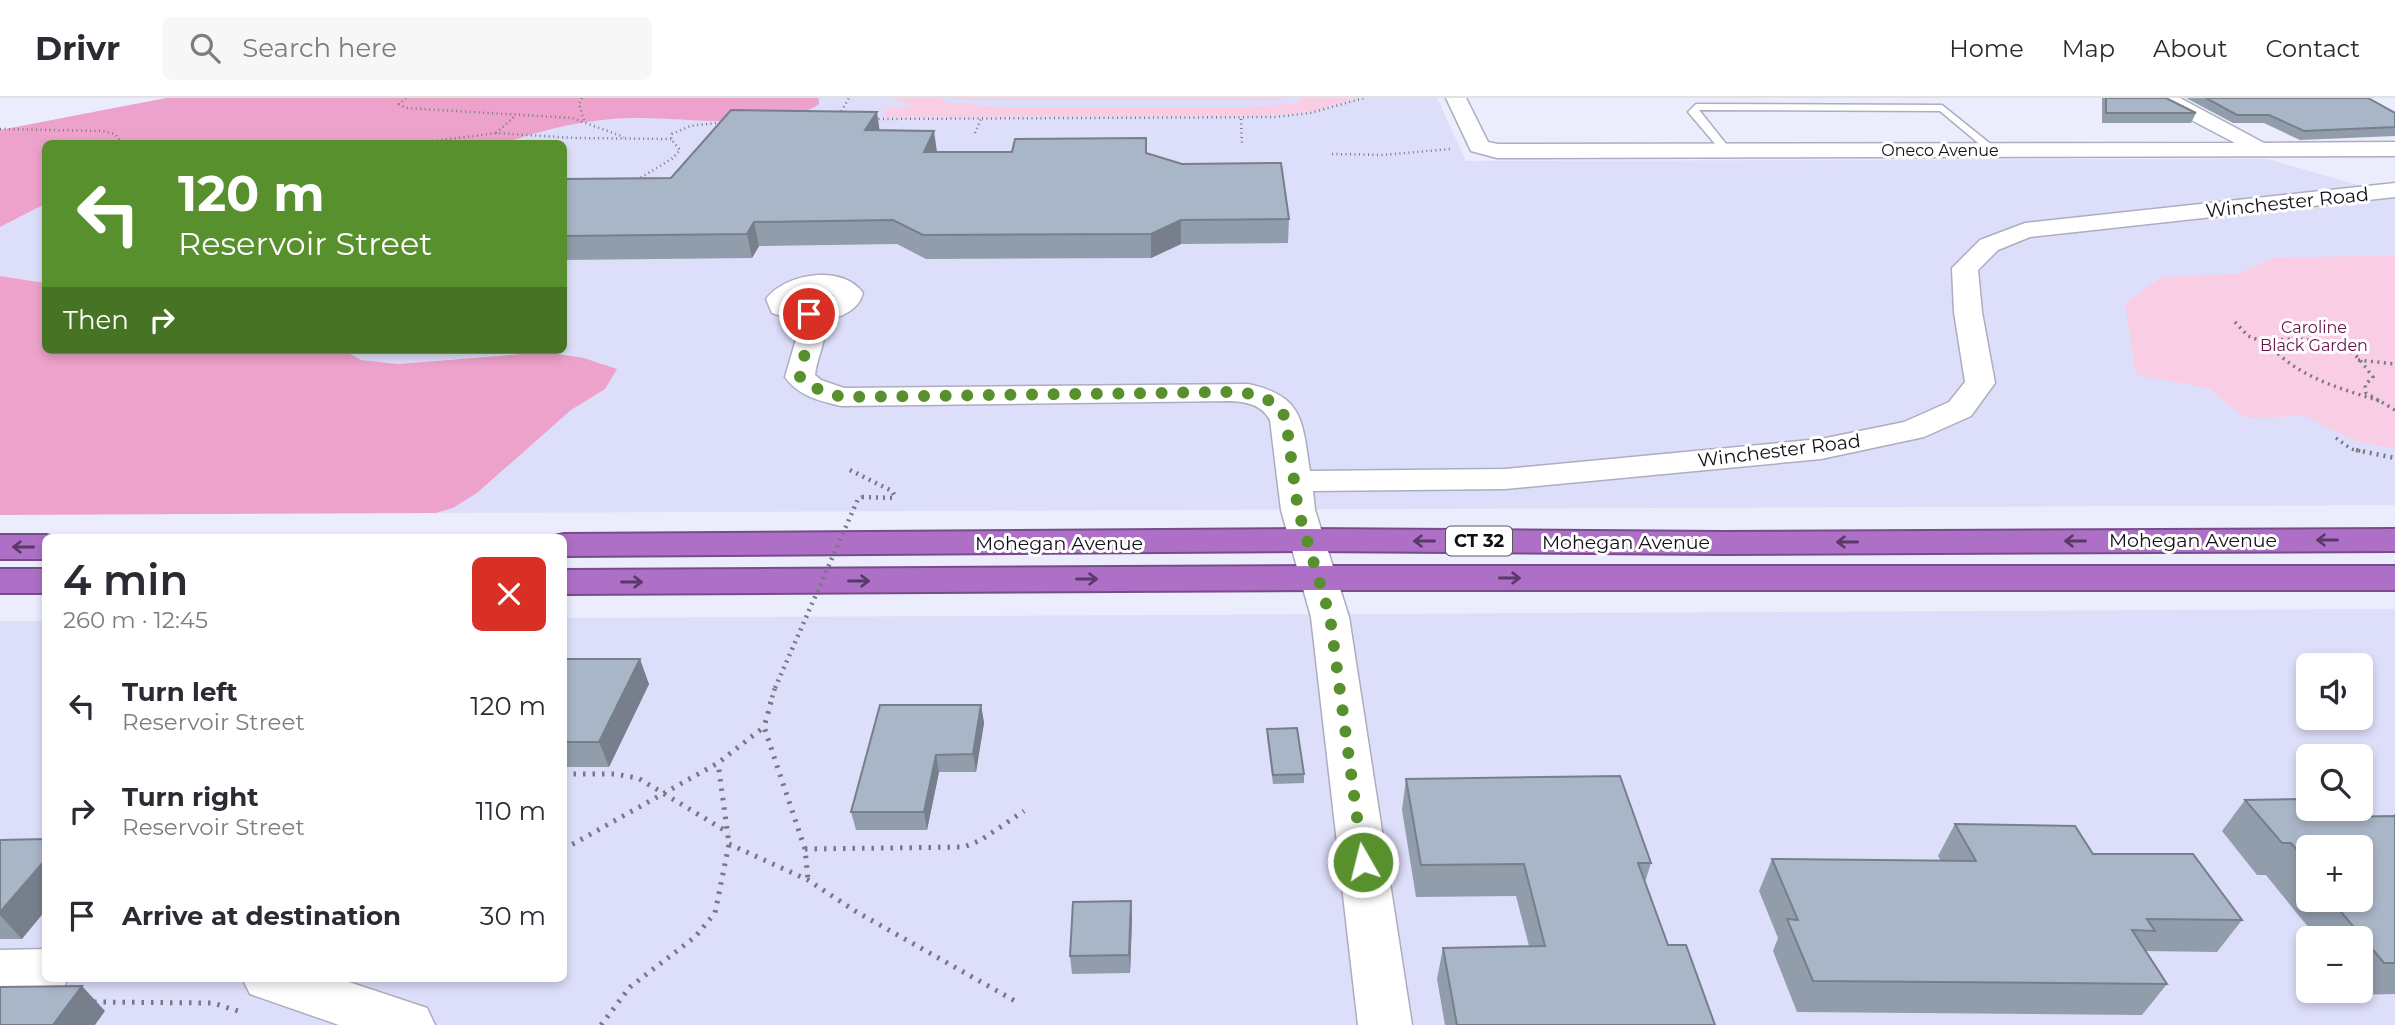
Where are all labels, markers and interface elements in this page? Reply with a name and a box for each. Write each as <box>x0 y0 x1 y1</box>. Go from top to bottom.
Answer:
search box <box>162 17 652 80</box>
text: Drivr <box>35 28 120 68</box>
icon: search <box>186 29 224 67</box>
text: Search here <box>242 32 397 64</box>
text: Home <box>1949 34 2024 63</box>
text: Map <box>2062 34 2115 63</box>
text: About <box>2153 34 2227 63</box>
text: Contact <box>2265 34 2360 63</box>
street label: Oneco Avenue <box>1881 141 1999 160</box>
text: 120 m <box>178 164 325 223</box>
icon: left <box>63 168 154 259</box>
street label: Winchester Road <box>2204 182 2370 223</box>
text: Reservoir Street <box>178 224 432 263</box>
pin <box>779 284 839 344</box>
icon: arrive <box>790 295 828 333</box>
icon: right <box>143 301 181 339</box>
text: Then <box>63 304 129 336</box>
park label: Caroline Black Garden <box>2260 318 2368 355</box>
street label: Winchester Road <box>1696 429 1862 472</box>
road number: CT 32 <box>1446 526 1512 556</box>
street label: Mohegan Avenue <box>2109 529 2277 552</box>
street label: Mohegan Avenue <box>1542 531 1710 554</box>
street label: Mohegan Avenue <box>975 532 1143 555</box>
one-way arrow <box>2316 533 2339 547</box>
one-way arrow <box>1413 534 1436 547</box>
one-way arrow <box>2064 534 2087 548</box>
one-way arrow <box>1836 535 1859 549</box>
one-way arrow <box>12 540 35 554</box>
text: 4 min <box>63 554 188 606</box>
button: close <box>472 557 546 631</box>
one-way arrow <box>1498 571 1521 585</box>
one-way arrow <box>1075 573 1098 586</box>
one-way arrow <box>847 574 870 588</box>
one-way arrow <box>620 575 643 589</box>
text: 260 m · 12:45 <box>63 606 208 634</box>
map controls <box>2296 653 2373 1003</box>
button: sound <box>2296 653 2373 730</box>
text: Turn left <box>122 676 238 708</box>
icon: left <box>63 687 101 725</box>
text: 120 m <box>470 690 546 722</box>
text: Reservoir Street <box>122 708 305 736</box>
button: search <box>2296 744 2373 821</box>
text: Turn right <box>122 781 258 813</box>
icon: right <box>63 792 101 830</box>
text: 110 m <box>476 795 546 827</box>
text: Reservoir Street <box>122 813 305 841</box>
position arrow <box>1326 825 1400 899</box>
button: + <box>2296 835 2373 912</box>
icon: arrive <box>63 897 101 935</box>
text: Arrive at destination <box>122 900 401 932</box>
text: 30 m <box>480 900 546 932</box>
button: − <box>2296 926 2373 1003</box>

